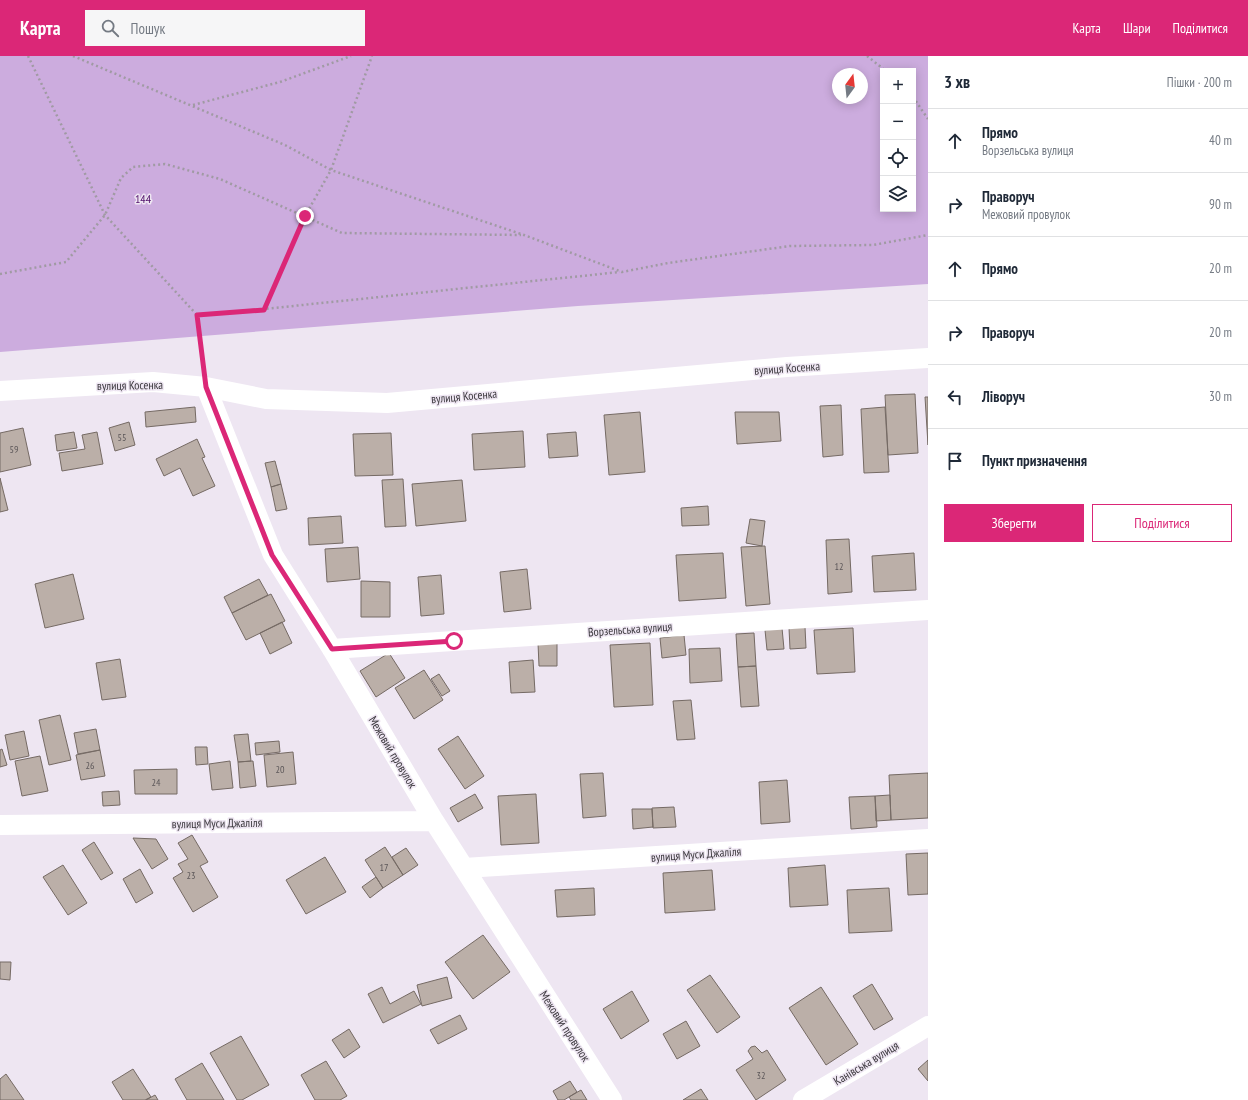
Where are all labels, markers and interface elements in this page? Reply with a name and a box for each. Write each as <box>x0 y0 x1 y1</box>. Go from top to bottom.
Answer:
search box <box>85 10 365 46</box>
text: Карта <box>20 16 61 40</box>
icon: search <box>99 17 121 39</box>
text: Пошук <box>131 19 165 38</box>
text: Карта <box>1072 19 1101 37</box>
text: Шари <box>1123 19 1151 37</box>
text: Поділитися <box>1173 19 1228 37</box>
north arrow <box>832 68 868 104</box>
map controls <box>880 68 916 212</box>
button: + <box>880 68 916 104</box>
text: 3 хв <box>944 71 970 93</box>
text: Пішки · 200 m <box>1167 74 1232 91</box>
button: − <box>880 104 916 140</box>
text: Прямо <box>982 123 1018 142</box>
icon: ahead <box>944 130 966 152</box>
text: 40 m <box>1209 132 1232 149</box>
button: locate <box>880 140 916 176</box>
text: Ворзельська вулиця <box>982 142 1073 159</box>
button: layers <box>880 176 916 212</box>
text: Праворуч <box>982 187 1035 206</box>
park label: 144 <box>135 191 152 206</box>
icon: right <box>944 194 966 216</box>
text: 90 m <box>1209 196 1232 213</box>
text: Межовий провулок <box>982 206 1070 223</box>
route end <box>296 207 314 225</box>
icon: ahead <box>944 258 966 280</box>
text: Прямо <box>982 259 1018 278</box>
text: 20 m <box>1209 260 1232 277</box>
icon: right <box>944 322 966 344</box>
text: Праворуч <box>982 323 1035 342</box>
text: 20 m <box>1209 324 1232 341</box>
street label: вулиця Косенка <box>754 358 821 378</box>
street label: вулиця Косенка <box>97 377 163 393</box>
street label: вулиця Косенка <box>430 386 498 406</box>
icon: left <box>944 386 966 408</box>
text: Ліворуч <box>982 387 1025 406</box>
text: 30 m <box>1209 388 1232 405</box>
house number: 55 <box>118 431 127 444</box>
house number: 59 <box>10 443 19 456</box>
icon: arrive <box>944 450 966 472</box>
text: Пункт призначення <box>982 451 1087 470</box>
button: Зберегти <box>944 504 1084 542</box>
button: Поділитися <box>1092 504 1232 542</box>
house number: 12 <box>835 560 844 573</box>
street label: Ворзельська вулиця <box>587 619 673 639</box>
route start <box>445 632 463 650</box>
street label: Межовий провулок <box>366 713 421 791</box>
house number: 26 <box>86 759 95 772</box>
house number: 20 <box>276 763 285 776</box>
house number: 24 <box>152 776 161 789</box>
street label: вулиця Муси Джаліля <box>172 815 263 831</box>
street label: вулиця Муси Джаліля <box>650 843 742 865</box>
house number: 17 <box>380 861 389 874</box>
house number: 23 <box>187 869 196 882</box>
street label: Межовий провулок <box>537 988 594 1065</box>
street label: Канівська вулиця <box>831 1037 902 1088</box>
house number: 32 <box>757 1069 766 1082</box>

